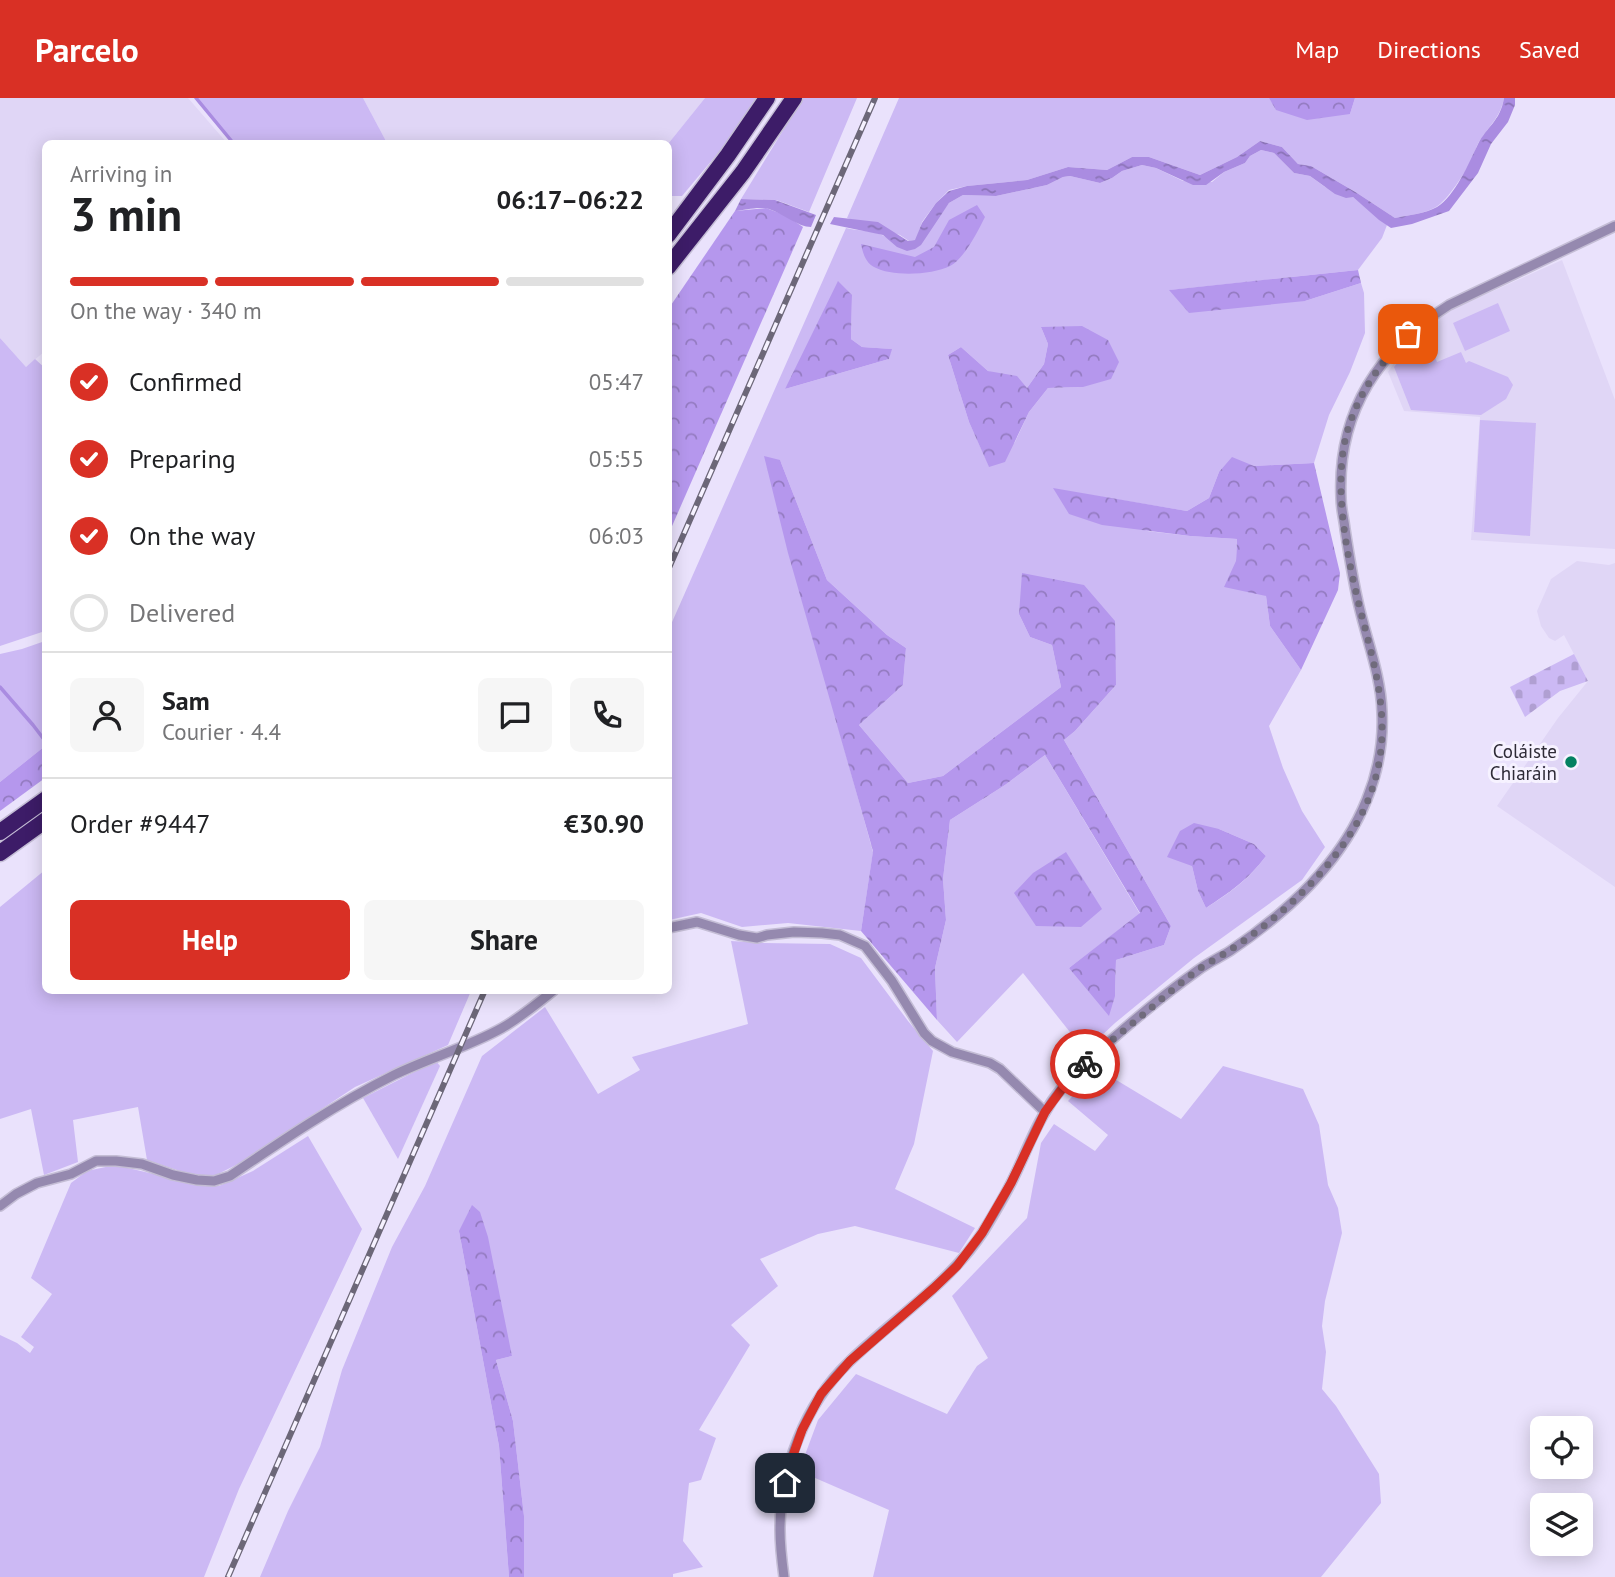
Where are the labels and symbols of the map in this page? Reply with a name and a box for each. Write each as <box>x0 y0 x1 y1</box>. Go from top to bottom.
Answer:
pin <box>1378 304 1438 364</box>
place label: Coláiste Chiaráin <box>1490 739 1557 785</box>
marker: Coláiste Chiaráin <box>1563 754 1579 770</box>
courier <box>1050 1029 1120 1099</box>
pin <box>755 1453 815 1513</box>

